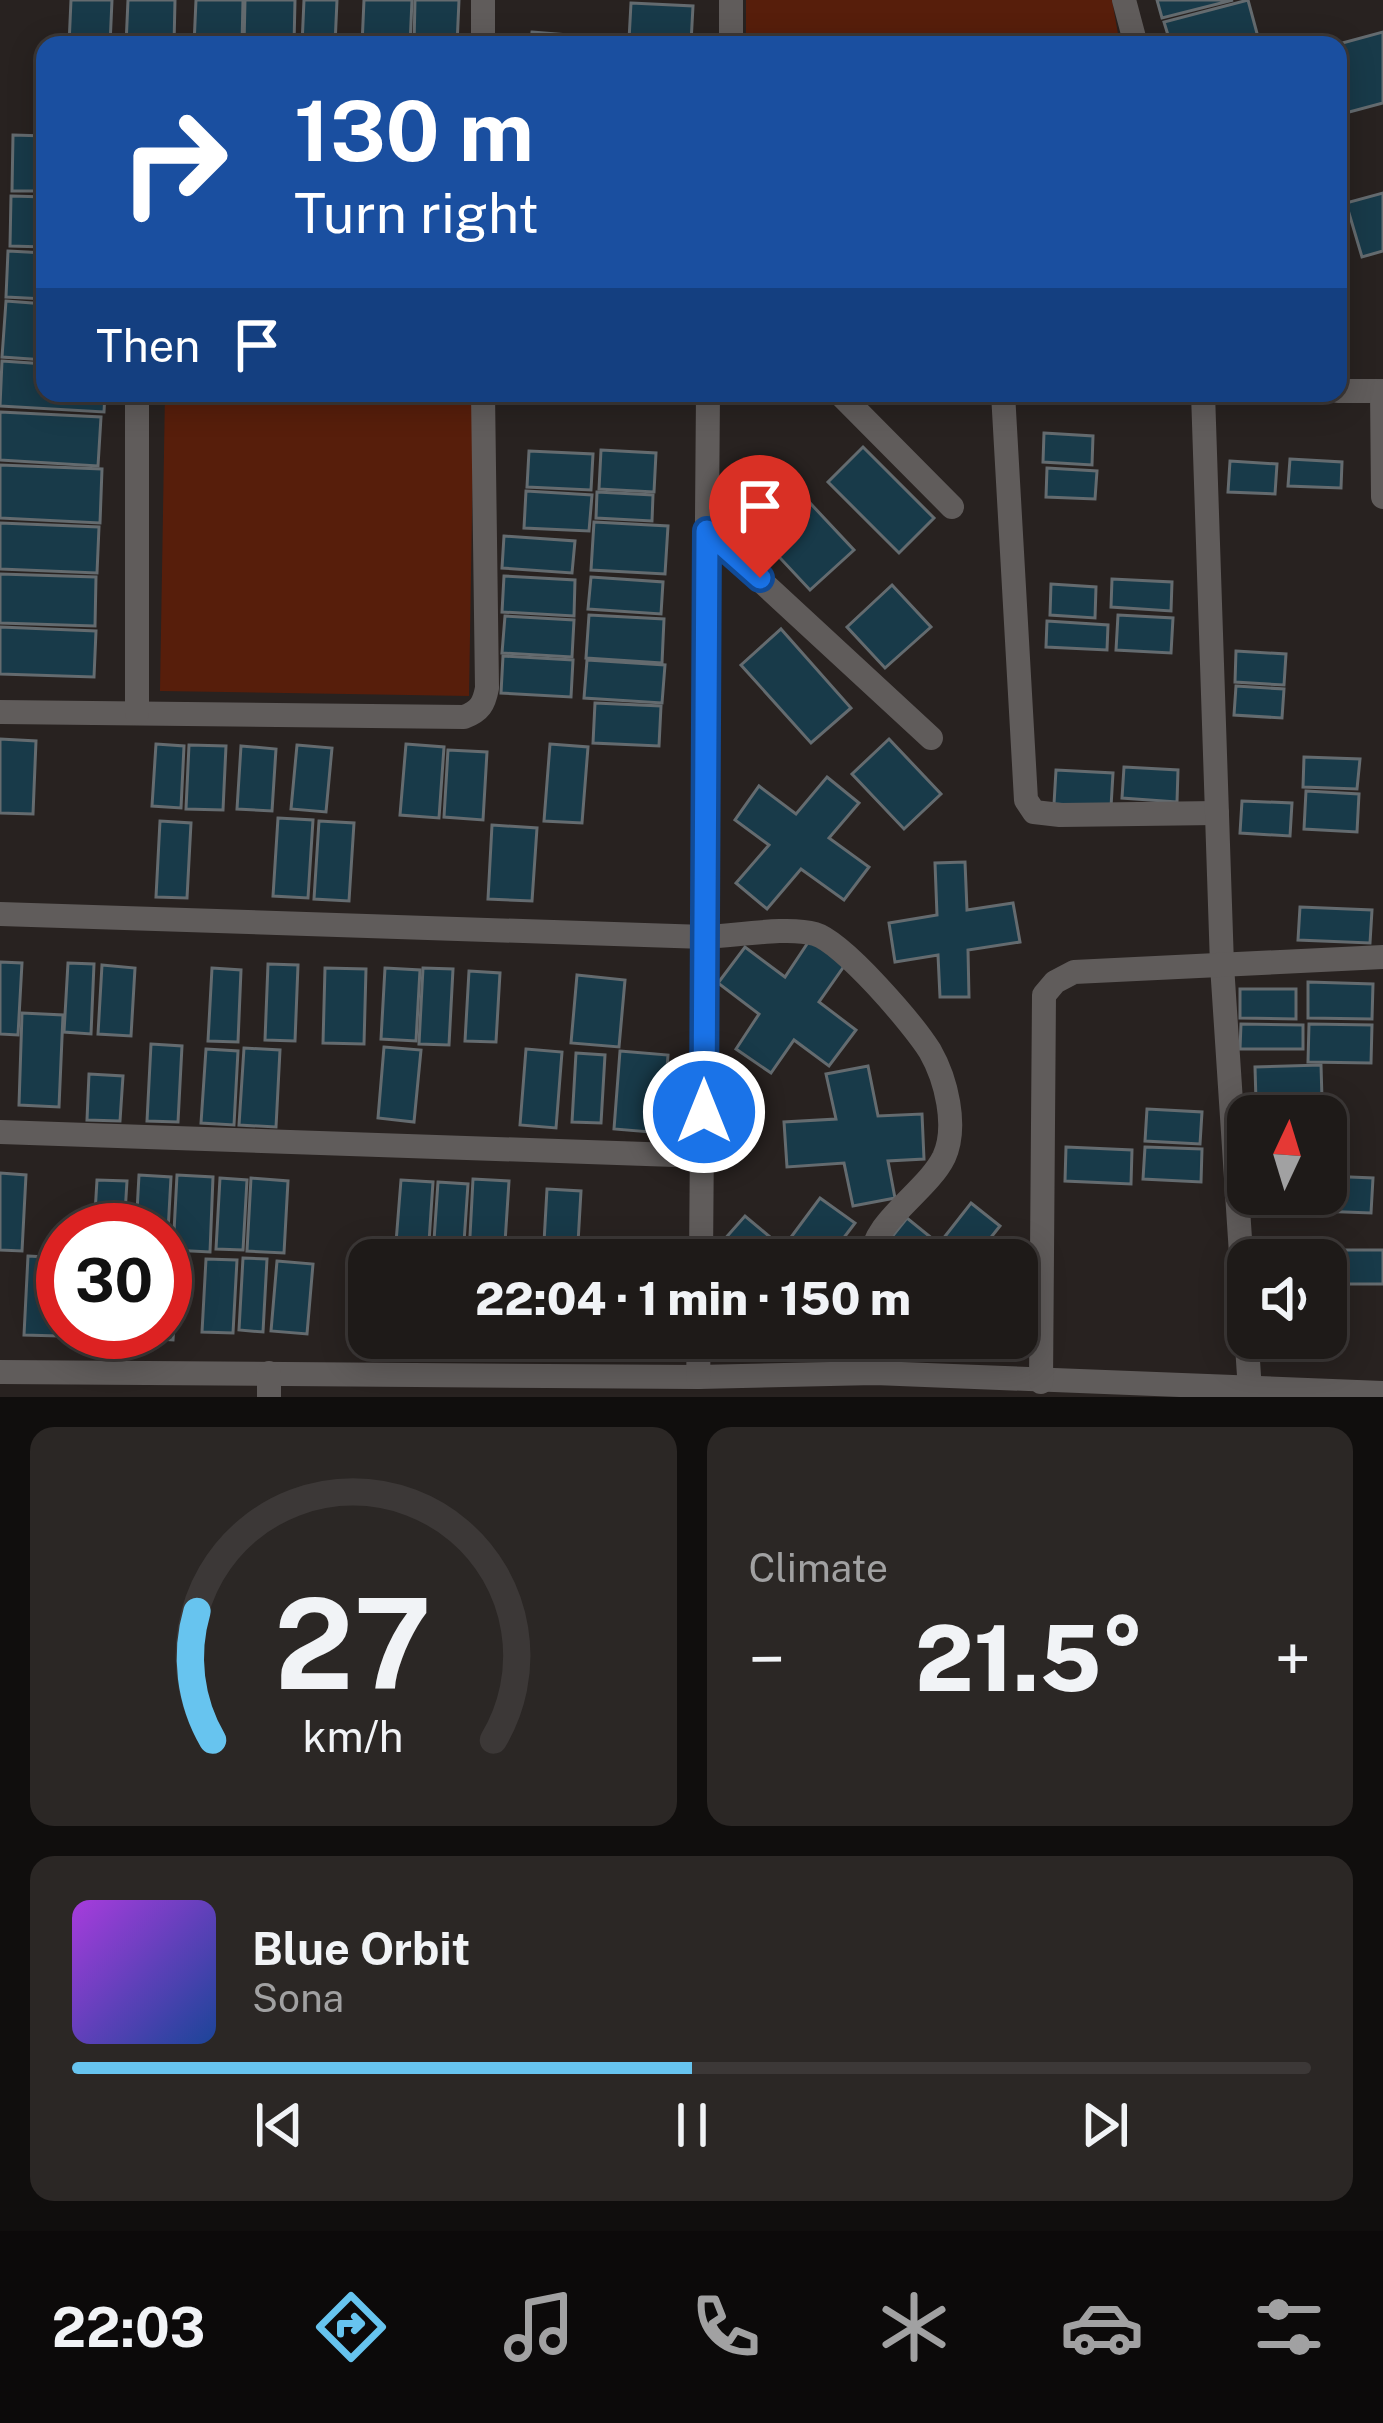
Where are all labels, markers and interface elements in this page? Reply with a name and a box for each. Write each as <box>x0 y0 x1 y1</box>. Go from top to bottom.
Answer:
text: 130 m <box>294 81 534 180</box>
icon: right <box>96 84 252 240</box>
text: Turn right <box>294 182 539 245</box>
icon: arrive <box>224 312 290 378</box>
text: Then <box>96 319 200 372</box>
pin <box>709 455 811 578</box>
icon: arrive <box>727 473 793 539</box>
position arrow <box>641 1049 767 1175</box>
north arrow <box>1227 1095 1347 1215</box>
map controls <box>1227 1095 1347 1359</box>
speed limit sign: 30 <box>36 1203 192 1359</box>
button: sound <box>1227 1239 1347 1359</box>
text: 22:04 · 1 min · 150 m <box>475 1272 911 1325</box>
text: Climate <box>749 1545 888 1591</box>
text: 27 <box>275 1570 432 1717</box>
text: 21.5° <box>915 1605 1145 1711</box>
text: − <box>749 1620 785 1698</box>
text: + <box>1274 1620 1311 1698</box>
text: km/h <box>303 1710 404 1761</box>
text: Blue Orbit <box>252 1922 470 1975</box>
text: Sona <box>252 1975 344 2021</box>
icon: previous <box>246 2092 312 2158</box>
icon: pause <box>659 2092 725 2158</box>
icon: next <box>1072 2092 1138 2158</box>
icon: directions <box>309 2285 393 2369</box>
icon: music <box>497 2285 581 2369</box>
icon: phone <box>684 2285 768 2369</box>
icon: climate <box>872 2285 956 2369</box>
icon: car <box>1060 2285 1144 2369</box>
icon: filters <box>1247 2285 1331 2369</box>
text: 22:03 <box>52 2296 205 2359</box>

